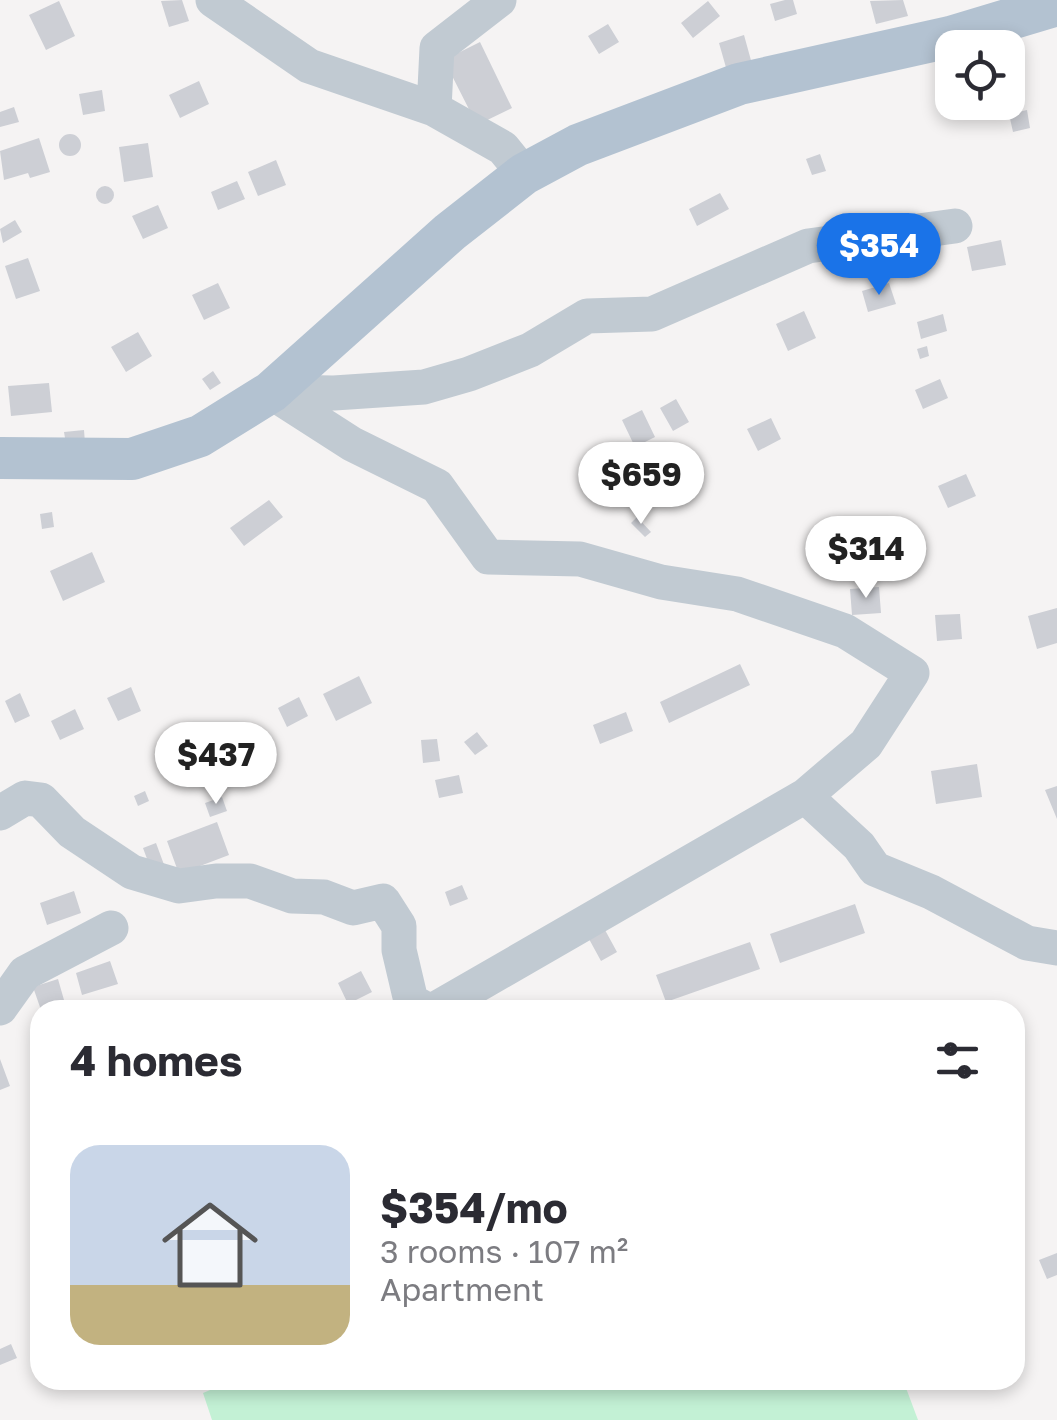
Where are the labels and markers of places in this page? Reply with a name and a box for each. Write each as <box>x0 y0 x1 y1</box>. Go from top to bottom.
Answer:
pin: $354 <box>820 213 938 298</box>
pin: $659 <box>582 442 700 527</box>
pin: $314 <box>807 516 925 601</box>
pin: $437 <box>157 722 275 807</box>

